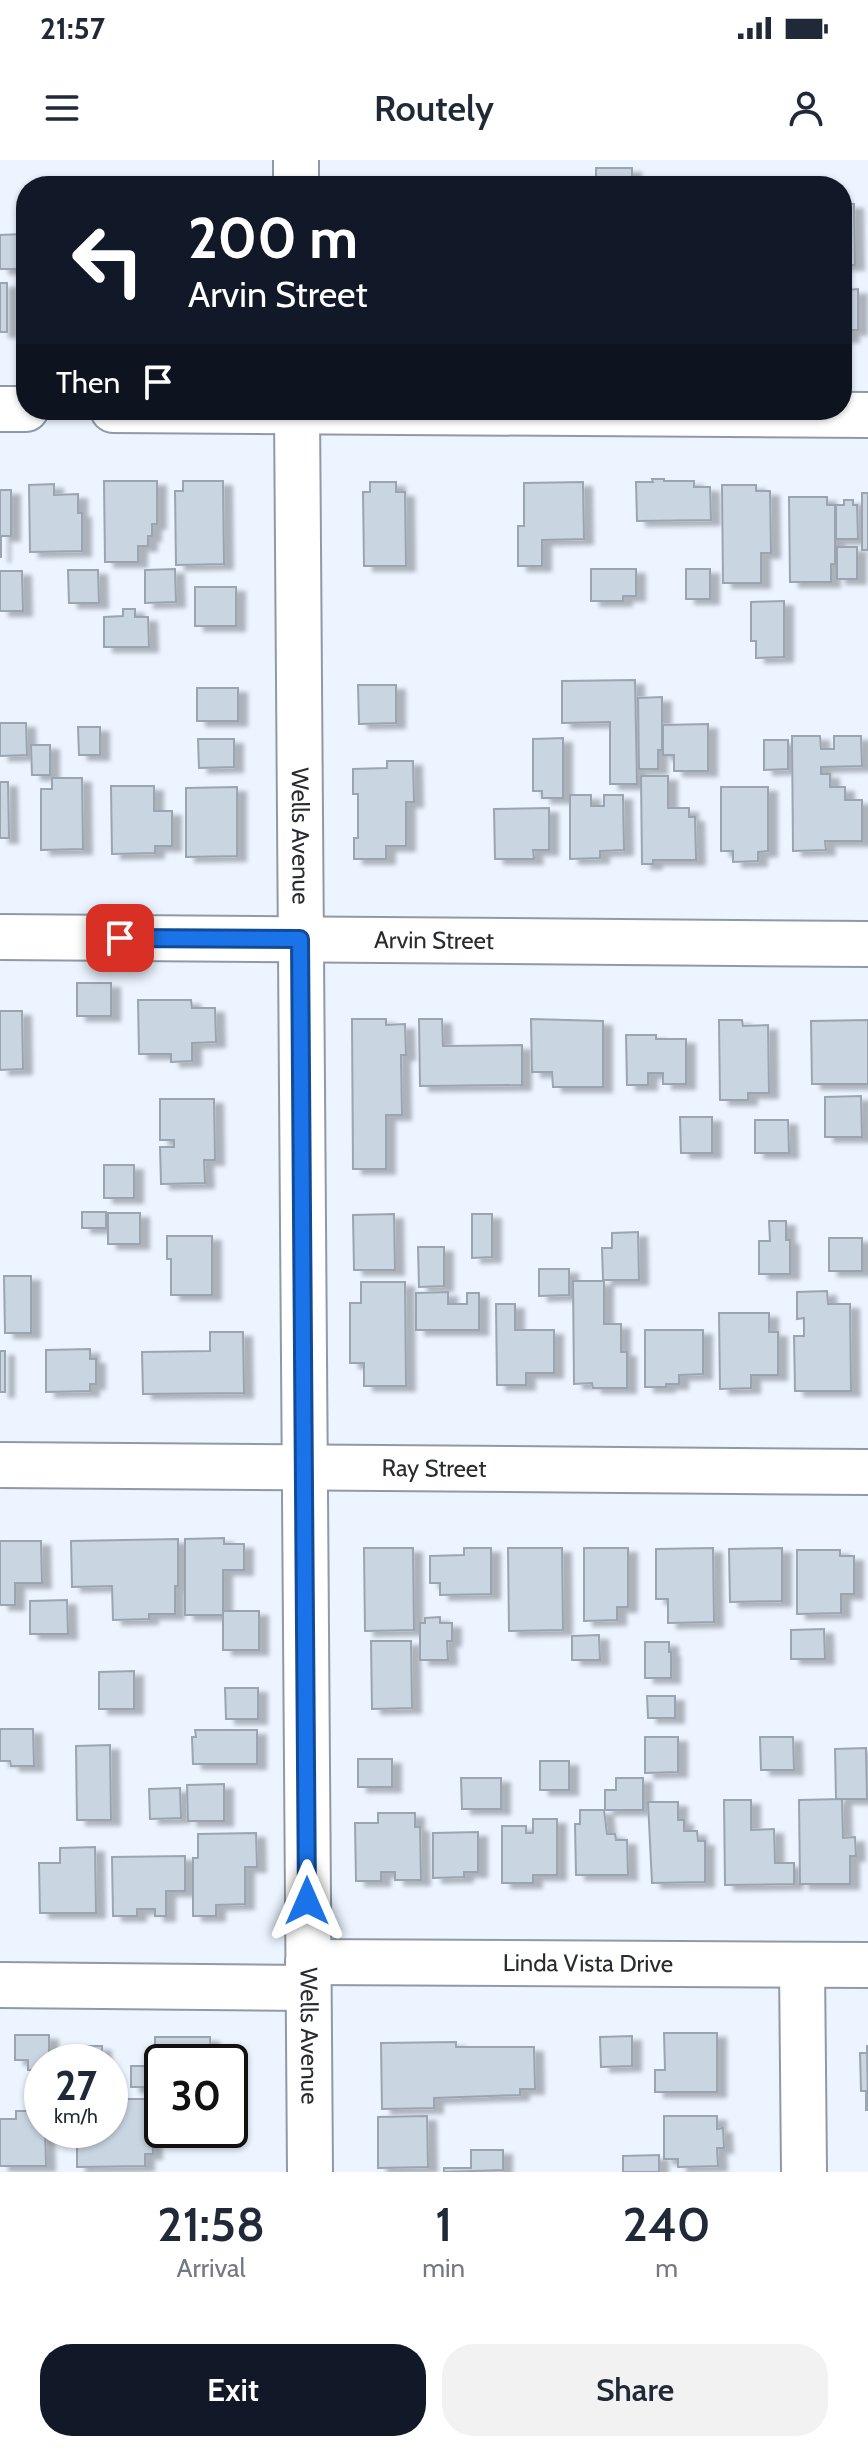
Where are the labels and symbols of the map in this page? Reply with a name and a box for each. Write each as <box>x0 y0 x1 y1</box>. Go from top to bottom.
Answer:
street label: Wells Avenue <box>286 767 316 905</box>
pin <box>86 904 154 972</box>
street label: Arvin Street <box>374 925 494 955</box>
street label: Ray Street <box>382 1453 486 1483</box>
position arrow <box>265 1859 349 1943</box>
street label: Linda Vista Drive <box>503 1948 673 1978</box>
street label: Wells Avenue <box>294 1967 325 2105</box>
speed limit sign: 30 <box>144 2044 248 2148</box>

